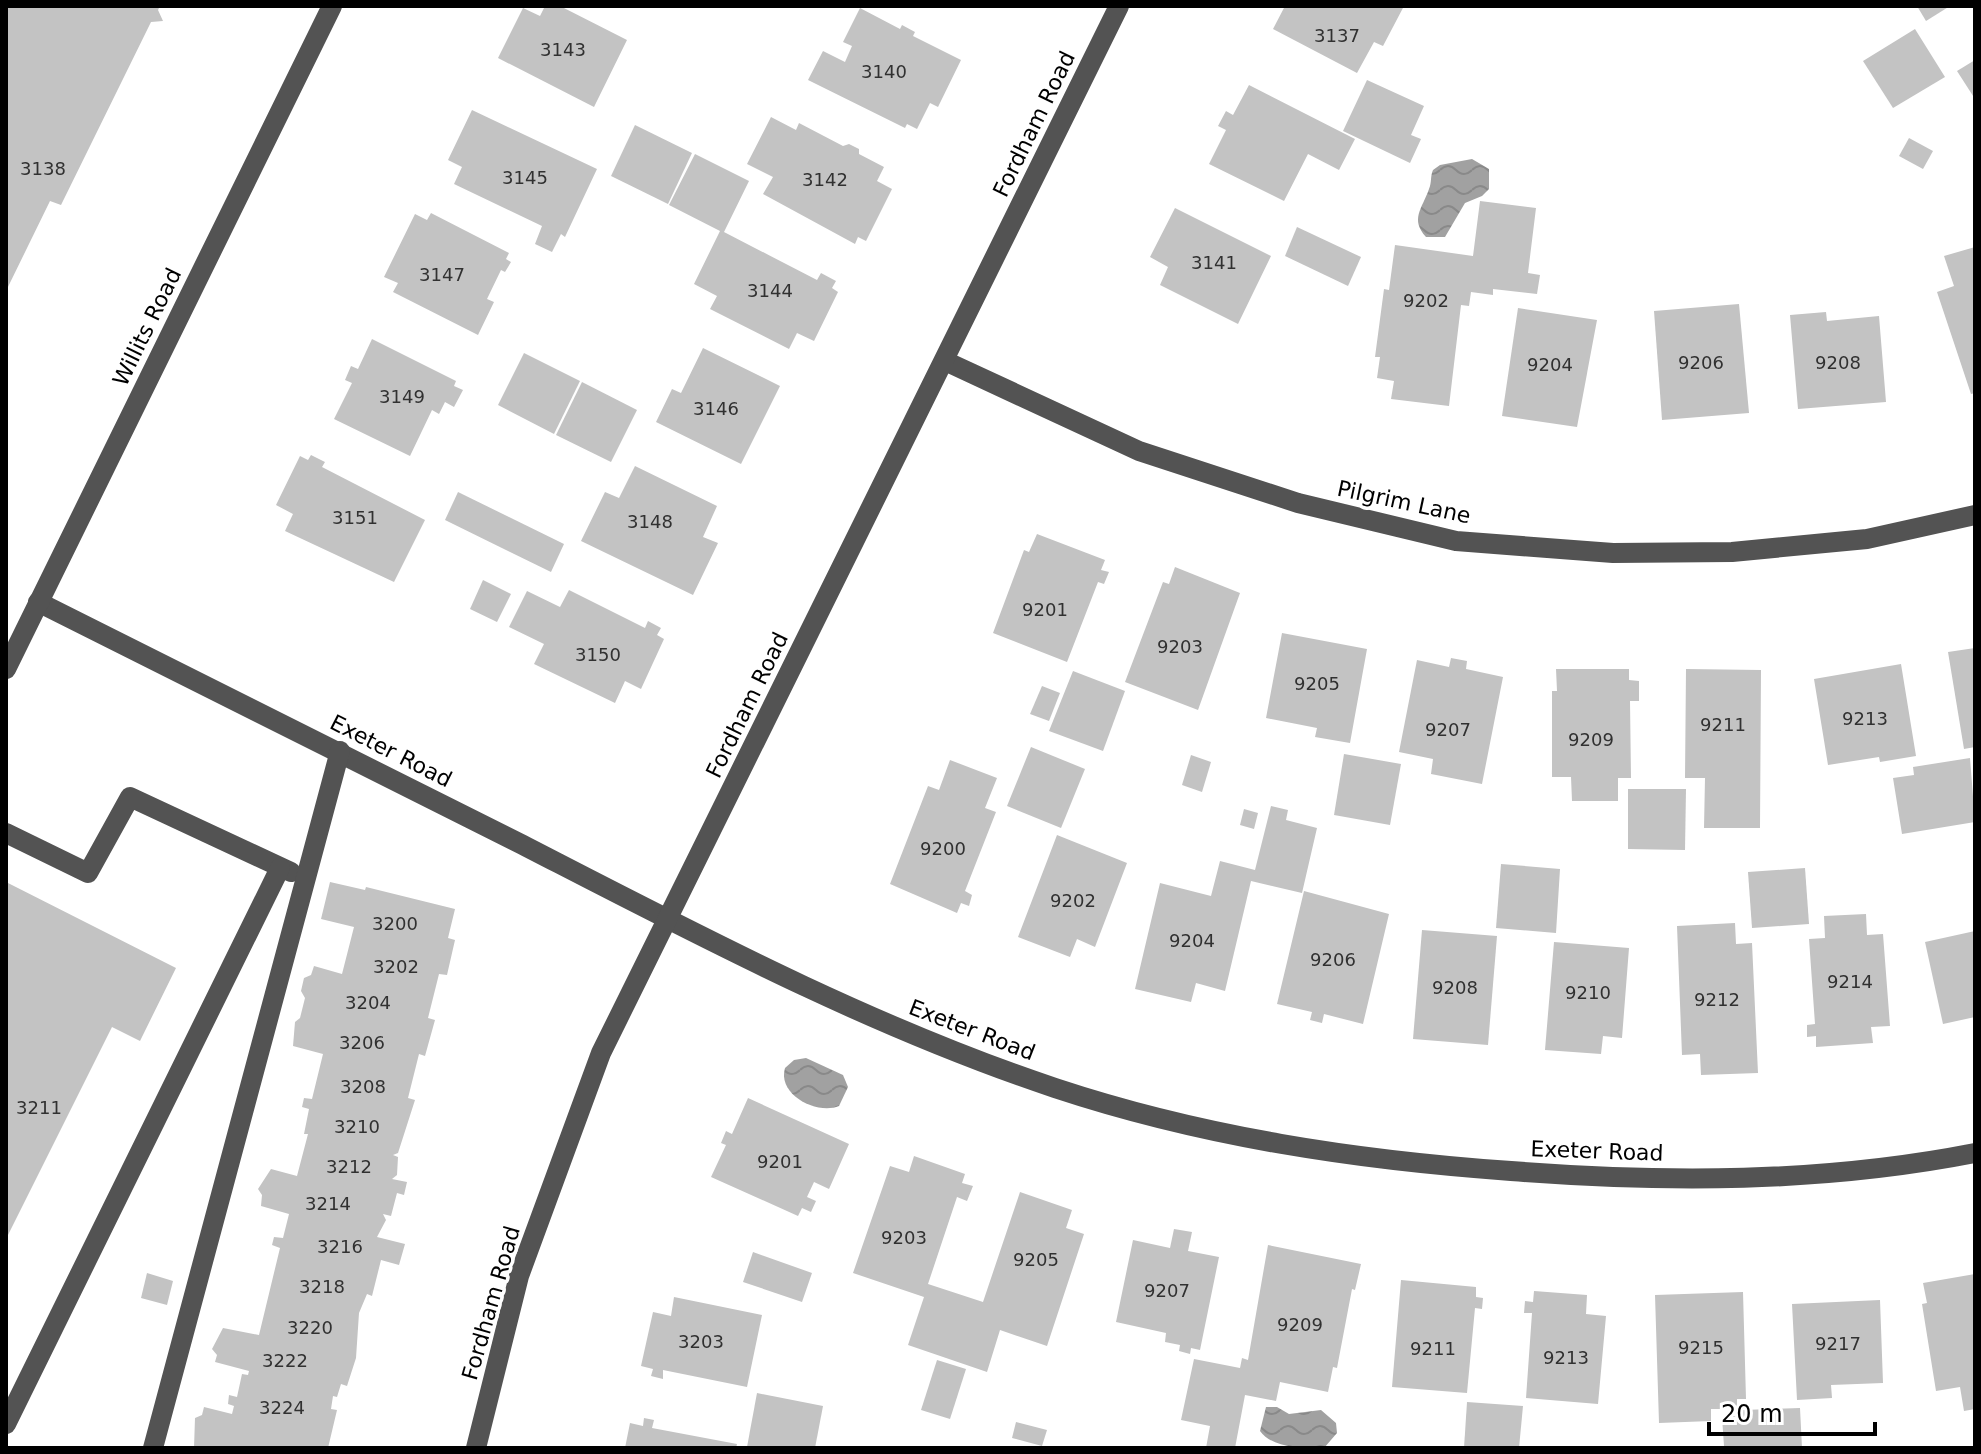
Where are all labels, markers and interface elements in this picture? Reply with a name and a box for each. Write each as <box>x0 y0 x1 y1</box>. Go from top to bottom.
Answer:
house number: 3137 <box>1314 25 1360 46</box>
house number: 3143 <box>540 39 586 60</box>
street label: Fordham Road <box>988 47 1080 201</box>
house number: 3140 <box>861 61 907 82</box>
house number: 3138 <box>20 158 66 179</box>
house number: 3145 <box>502 167 548 188</box>
house number: 3142 <box>802 169 848 190</box>
house number: 3141 <box>1191 252 1237 273</box>
street label: Willits Road <box>108 264 186 390</box>
house number: 3147 <box>419 264 465 285</box>
house number: 3144 <box>747 280 793 301</box>
house number: 9202 <box>1403 290 1449 311</box>
house number: 9206 <box>1678 352 1724 373</box>
house number: 9208 <box>1815 352 1861 373</box>
house number: 9204 <box>1527 354 1573 375</box>
house number: 3149 <box>379 386 425 407</box>
house number: 3146 <box>693 398 739 419</box>
street label: Pilgrim Lane <box>1335 476 1473 528</box>
house number: 3151 <box>332 507 378 528</box>
house number: 3148 <box>627 511 673 532</box>
house number: 9201 <box>1022 599 1068 620</box>
street label: Fordham Road <box>701 628 793 782</box>
house number: 9203 <box>1157 636 1203 657</box>
house number: 3150 <box>575 644 621 665</box>
house number: 9205 <box>1294 673 1340 694</box>
house number: 9213 <box>1842 708 1888 729</box>
street label: Exeter Road <box>326 710 456 792</box>
house number: 9211 <box>1700 714 1746 735</box>
house number: 9207 <box>1425 719 1471 740</box>
house number: 9209 <box>1568 729 1614 750</box>
house number: 9200 <box>920 838 966 859</box>
house number: 9202 <box>1050 890 1096 911</box>
house number: 3200 <box>372 913 418 934</box>
house number: 9204 <box>1169 930 1215 951</box>
house number: 9206 <box>1310 949 1356 970</box>
house number: 3202 <box>373 956 419 977</box>
house number: 9214 <box>1827 971 1873 992</box>
house number: 9208 <box>1432 977 1478 998</box>
house number: 9210 <box>1565 982 1611 1003</box>
house number: 9212 <box>1694 989 1740 1010</box>
house number: 3204 <box>345 992 391 1013</box>
street label: Exeter Road <box>905 994 1039 1066</box>
house number: 3206 <box>339 1032 385 1053</box>
house number: 3208 <box>340 1076 386 1097</box>
house number: 3211 <box>16 1097 62 1118</box>
house number: 3210 <box>334 1116 380 1137</box>
street label: Exeter Road <box>1530 1136 1664 1166</box>
house number: 9201 <box>757 1151 803 1172</box>
house number: 3212 <box>326 1156 372 1177</box>
house number: 3214 <box>305 1193 351 1214</box>
street label: Fordham Road <box>457 1223 525 1383</box>
house number: 9203 <box>881 1227 927 1248</box>
house number: 3216 <box>317 1236 363 1257</box>
house number: 9205 <box>1013 1249 1059 1270</box>
house number: 3218 <box>299 1276 345 1297</box>
house number: 9207 <box>1144 1280 1190 1301</box>
house number: 9209 <box>1277 1314 1323 1335</box>
house number: 3220 <box>287 1317 333 1338</box>
house number: 3203 <box>678 1331 724 1352</box>
house number: 9217 <box>1815 1333 1861 1354</box>
house number: 9215 <box>1678 1337 1724 1358</box>
house number: 9211 <box>1410 1338 1456 1359</box>
house number: 9213 <box>1543 1347 1589 1368</box>
house number: 3222 <box>262 1350 308 1371</box>
scale bar <box>1709 1386 1875 1436</box>
house number: 3224 <box>259 1397 305 1418</box>
text: 20 m <box>1721 1400 1783 1428</box>

